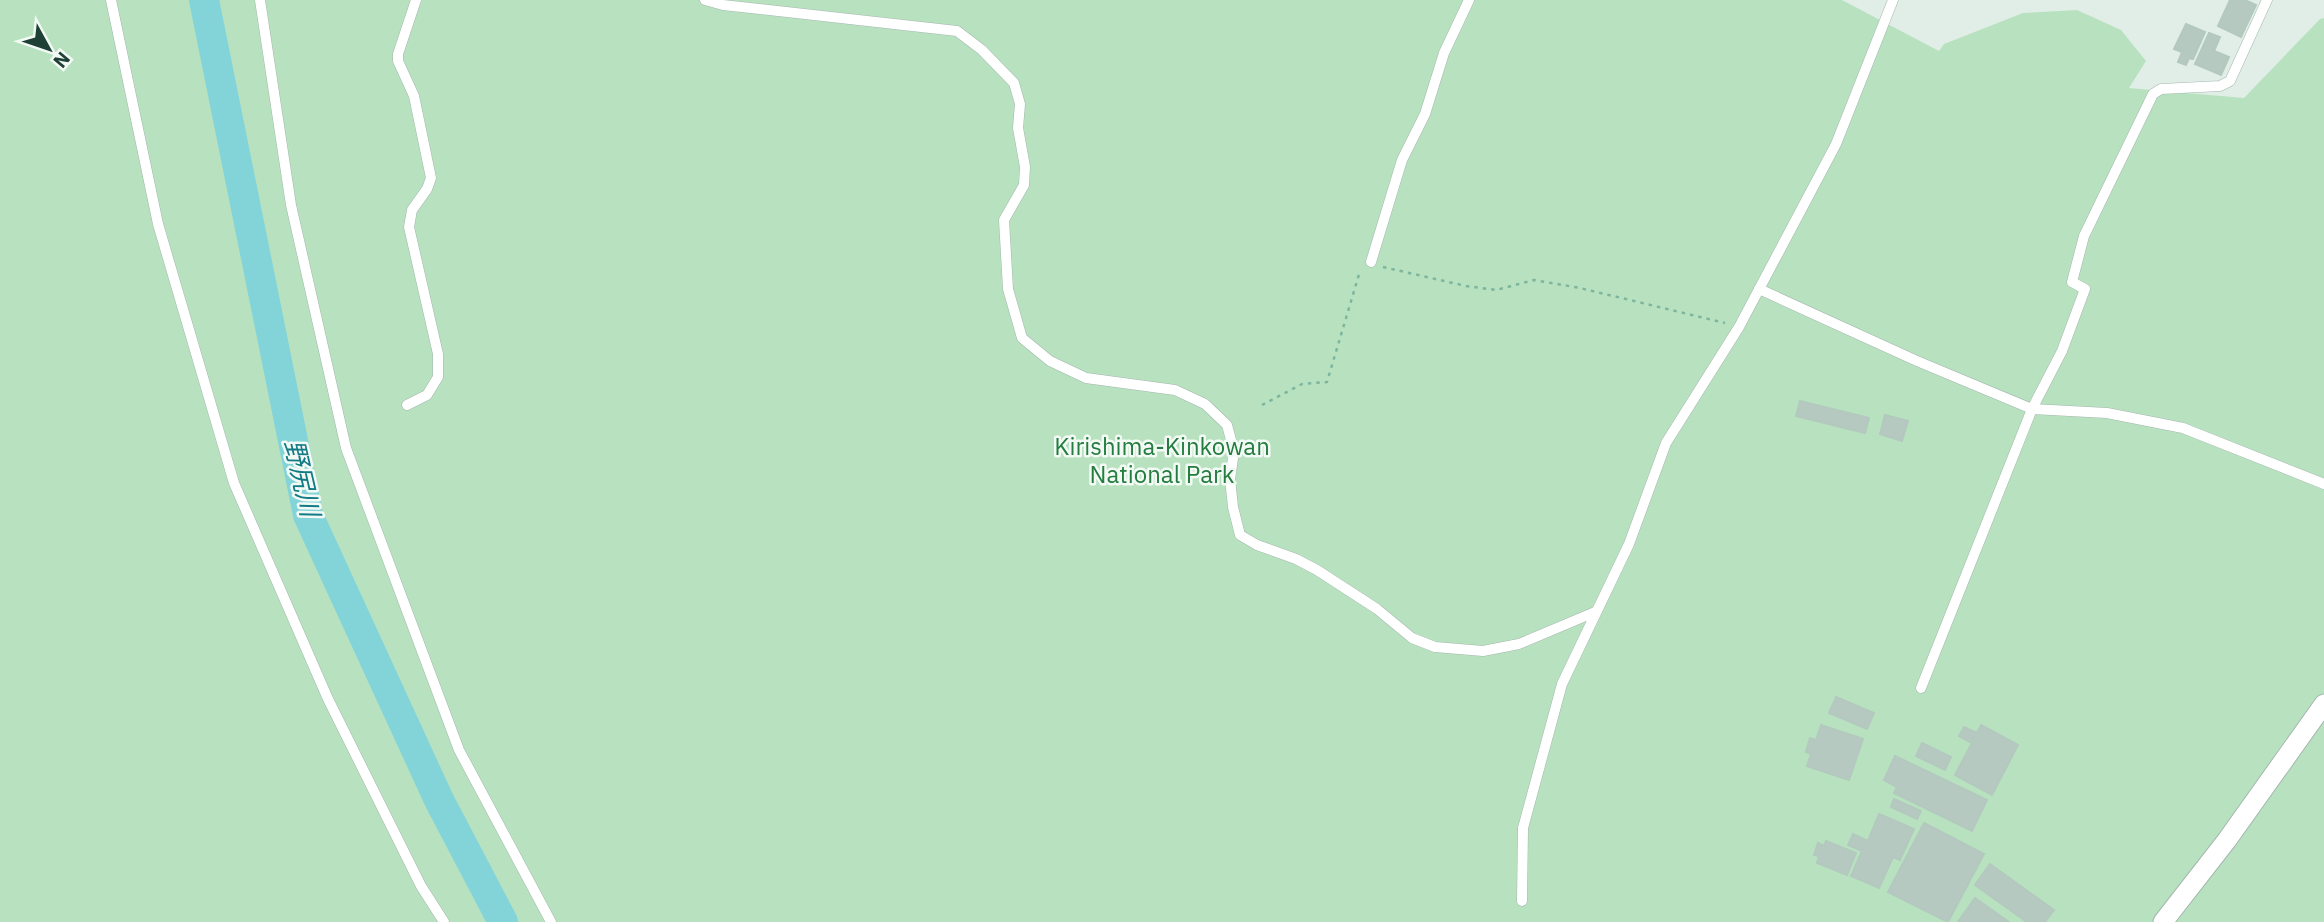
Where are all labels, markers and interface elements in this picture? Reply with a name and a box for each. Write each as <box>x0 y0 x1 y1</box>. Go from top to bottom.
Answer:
north arrow <box>14 14 84 84</box>
text: N <box>48 47 76 73</box>
park label: Kirishima-Kinkowan National Park <box>1054 430 1270 490</box>
water label: 野尻川 <box>278 436 329 523</box>

